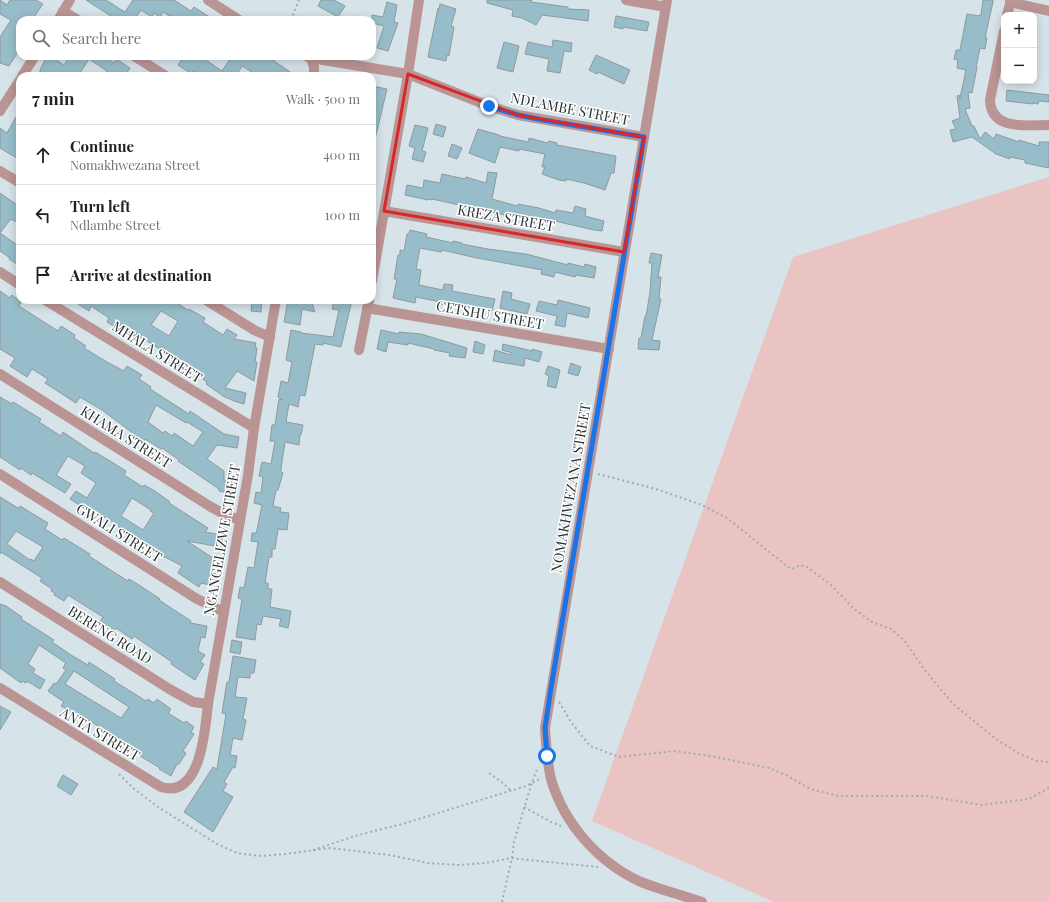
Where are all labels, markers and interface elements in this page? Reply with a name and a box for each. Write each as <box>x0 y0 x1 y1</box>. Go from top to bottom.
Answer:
map controls <box>1001 12 1037 84</box>
button: + <box>1001 12 1037 48</box>
search box <box>16 16 376 60</box>
icon: search <box>30 27 52 49</box>
text: Search here <box>62 28 141 48</box>
button: − <box>1001 48 1037 84</box>
text: 7 min <box>32 87 75 109</box>
street label: NDLAMBE STREET <box>509 88 631 129</box>
text: Walk · 500 m <box>286 90 360 107</box>
route end <box>480 97 498 115</box>
text: Continue <box>70 136 134 156</box>
icon: ahead <box>32 144 54 166</box>
text: 400 m <box>323 146 360 163</box>
text: Nomakhwezana Street <box>70 156 200 173</box>
text: Turn left <box>70 196 131 216</box>
street label: KREZA STREET <box>456 200 557 235</box>
icon: left <box>32 204 54 226</box>
text: 100 m <box>325 206 360 223</box>
text: Ndlambe Street <box>70 216 160 233</box>
icon: arrive <box>32 264 54 286</box>
text: Arrive at destination <box>70 265 212 285</box>
street label: CETSHU STREET <box>435 296 546 333</box>
street label: MHALA STREET <box>109 316 206 387</box>
street label: KHAMA STREET <box>77 401 176 472</box>
street label: NOMAKHWEZANA STREET <box>546 401 595 574</box>
street label: NGANGELIZWE STREET <box>199 462 244 617</box>
street label: GWALI STREET <box>73 499 166 567</box>
street label: BERENG ROAD <box>65 601 156 668</box>
street label: ANTA STREET <box>56 702 144 765</box>
route start <box>538 747 556 765</box>

